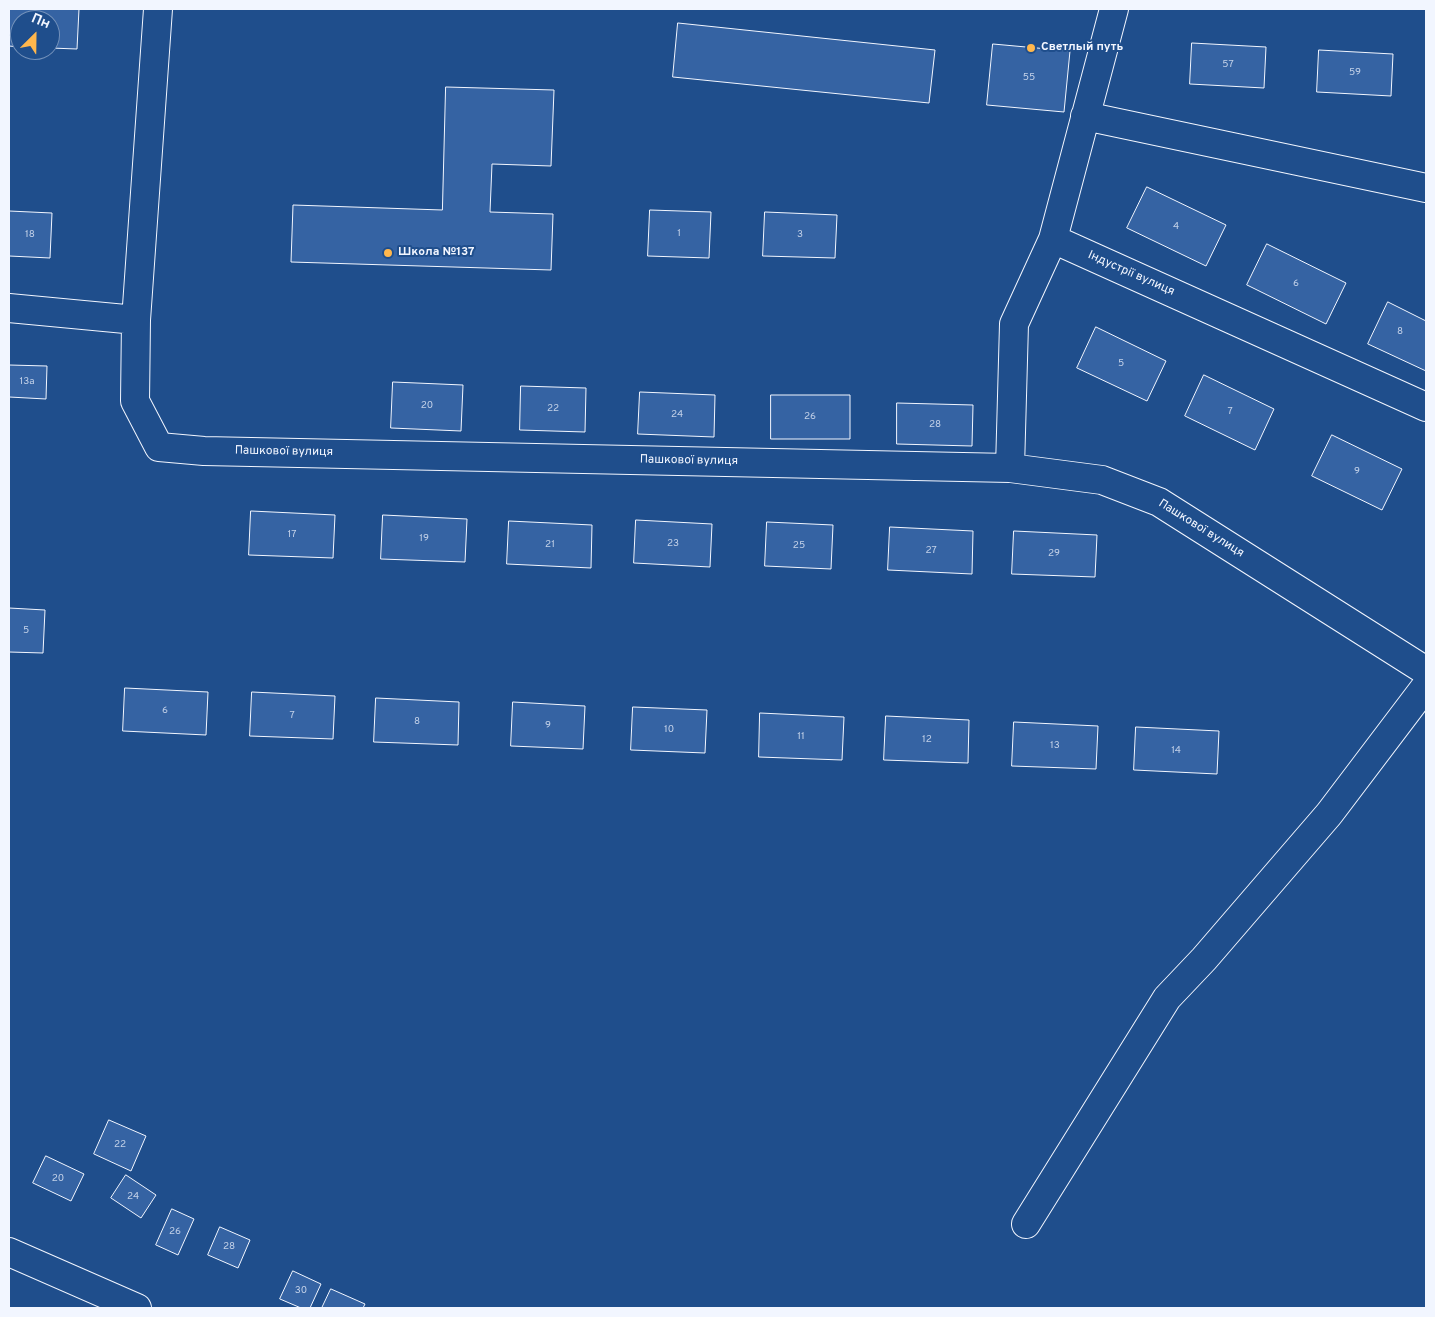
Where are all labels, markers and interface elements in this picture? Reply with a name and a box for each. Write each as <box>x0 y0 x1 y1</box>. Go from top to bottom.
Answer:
north arrow <box>10 10 60 60</box>
text: Пн <box>29 10 53 33</box>
place label: Светлый путь <box>1041 41 1123 55</box>
marker: Светлый путь <box>1025 42 1037 54</box>
house number: 57 <box>1222 59 1234 71</box>
house number: 59 <box>1349 67 1361 79</box>
house number: 55 <box>1023 72 1035 84</box>
house number: 4 <box>1173 221 1179 233</box>
house number: 1 <box>677 228 681 240</box>
house number: 18 <box>25 229 35 241</box>
house number: 3 <box>797 229 803 241</box>
place label: Школа №137 <box>398 246 474 260</box>
marker: Школа №137 <box>382 247 394 259</box>
street label: Індустрії вулиця <box>1085 248 1177 300</box>
house number: 6 <box>1293 278 1299 290</box>
house number: 8 <box>1397 326 1403 338</box>
house number: 5 <box>1118 358 1124 370</box>
house number: 13а <box>19 376 35 388</box>
house number: 20 <box>421 400 433 412</box>
house number: 22 <box>547 403 559 415</box>
house number: 7 <box>1227 406 1233 418</box>
house number: 24 <box>671 409 683 421</box>
house number: 26 <box>804 411 816 423</box>
house number: 28 <box>929 419 941 431</box>
street label: Пашкової вулиця <box>235 444 333 460</box>
street label: Пашкової вулиця <box>640 453 738 469</box>
house number: 9 <box>1354 466 1360 478</box>
street label: Пашкової вулиця <box>1156 497 1246 561</box>
house number: 17 <box>288 529 296 541</box>
house number: 19 <box>419 533 429 545</box>
house number: 23 <box>667 538 679 550</box>
house number: 21 <box>545 539 555 551</box>
house number: 25 <box>793 540 805 552</box>
house number: 27 <box>925 545 937 557</box>
house number: 29 <box>1048 548 1060 560</box>
house number: 5 <box>23 625 29 637</box>
house number: 6 <box>162 705 168 717</box>
house number: 7 <box>289 710 295 722</box>
house number: 8 <box>414 716 420 728</box>
house number: 9 <box>545 720 551 732</box>
house number: 10 <box>664 724 674 736</box>
house number: 11 <box>797 731 805 743</box>
house number: 12 <box>922 734 932 746</box>
house number: 13 <box>1050 740 1060 752</box>
house number: 14 <box>1171 745 1181 757</box>
house number: 22 <box>114 1139 126 1151</box>
house number: 20 <box>52 1173 64 1185</box>
house number: 24 <box>127 1191 139 1203</box>
house number: 26 <box>169 1226 181 1238</box>
house number: 28 <box>223 1241 235 1253</box>
house number: 30 <box>295 1285 307 1297</box>

